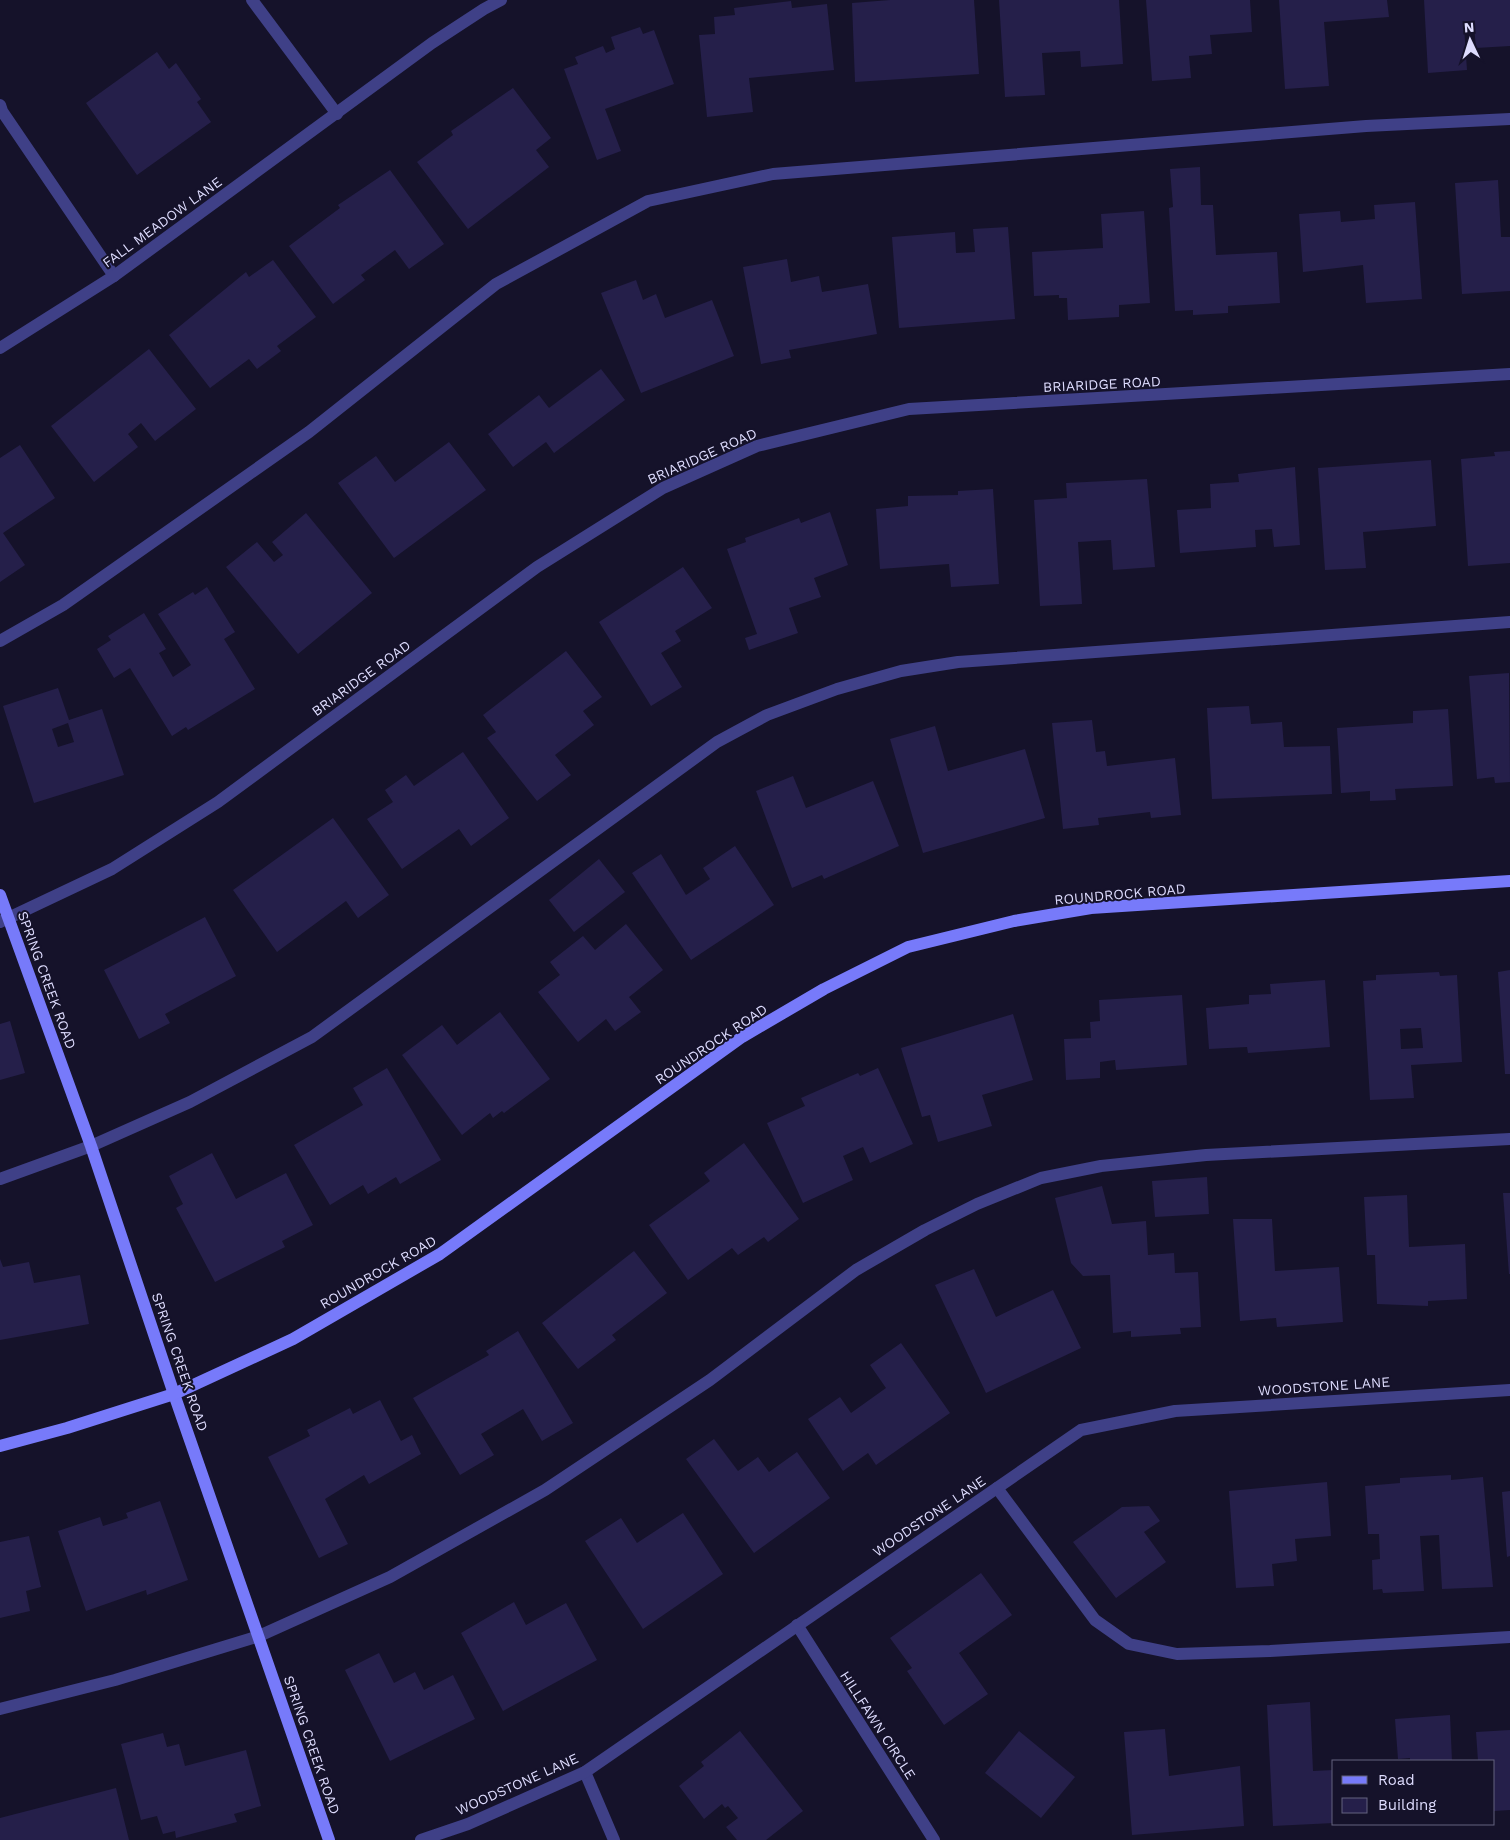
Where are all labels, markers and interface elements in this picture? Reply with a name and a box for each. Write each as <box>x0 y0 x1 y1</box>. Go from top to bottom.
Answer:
north arrow <box>1445 15 1495 65</box>
text: N <box>1463 19 1475 35</box>
street label: FALL MEADOW LANE <box>99 173 225 271</box>
street label: BRIARIDGE ROAD <box>1043 373 1161 395</box>
street label: BRIARIDGE ROAD <box>645 425 759 487</box>
street label: BRIARIDGE ROAD <box>309 637 413 719</box>
street label: ROUNDROCK ROAD <box>1054 880 1186 908</box>
street label: SPRING CREEK ROAD <box>15 909 79 1051</box>
street label: ROUNDROCK ROAD <box>652 1001 770 1087</box>
street label: ROUNDROCK ROAD <box>317 1232 439 1312</box>
street label: SPRING CREEK ROAD <box>149 1291 211 1433</box>
street label: WOODSTONE LANE <box>1257 1373 1391 1399</box>
street label: WOODSTONE LANE <box>870 1472 988 1560</box>
street label: HILLFAWN CIRCLE <box>837 1668 919 1782</box>
street label: SPRING CREEK ROAD <box>281 1674 343 1816</box>
street label: WOODSTONE LANE <box>453 1750 581 1818</box>
legend <box>1332 1760 1495 1825</box>
text: Road <box>1378 1771 1415 1789</box>
text: Building <box>1378 1796 1436 1814</box>

